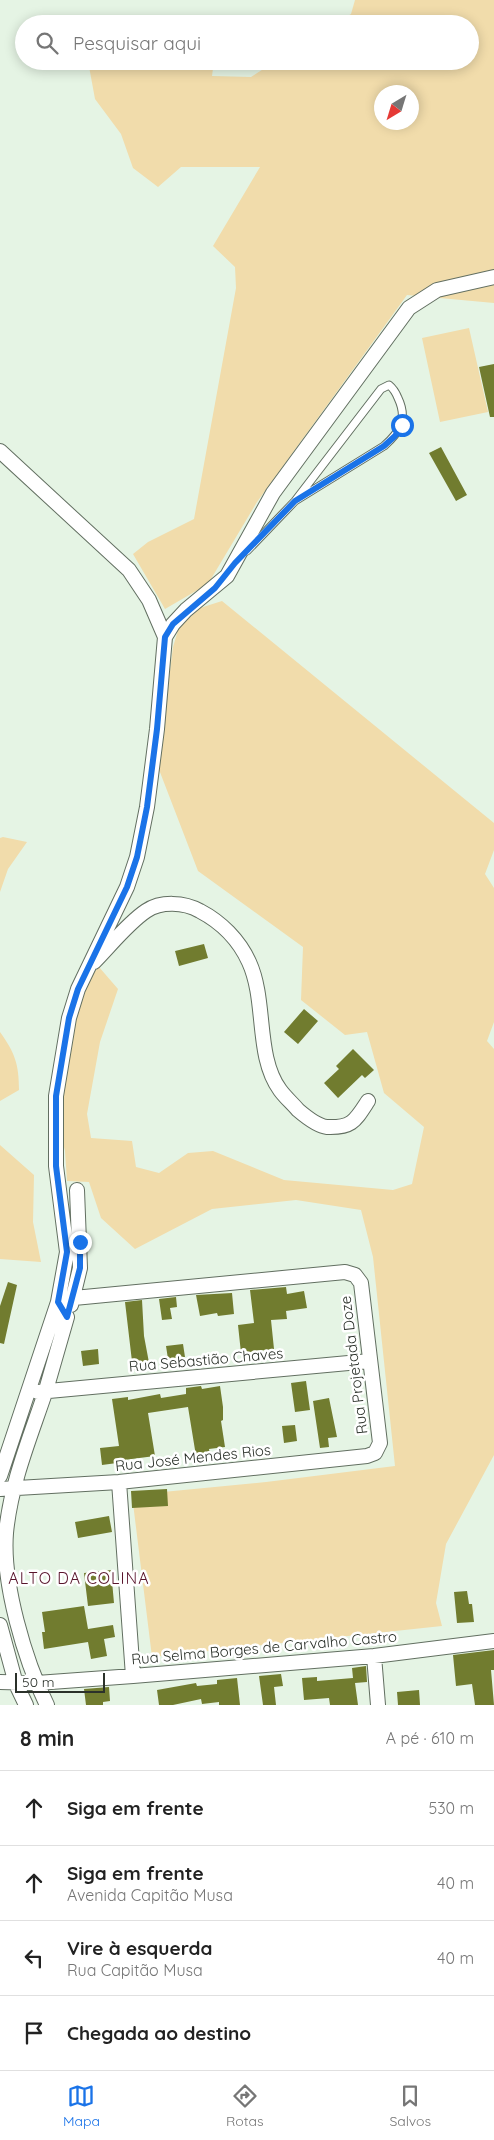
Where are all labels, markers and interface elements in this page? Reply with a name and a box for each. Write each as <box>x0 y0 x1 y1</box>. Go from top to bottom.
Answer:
search box <box>15 15 479 70</box>
icon: search <box>33 29 61 57</box>
text: Pesquisar aqui <box>73 31 201 55</box>
north arrow <box>374 85 419 130</box>
route start <box>391 414 414 437</box>
route end <box>69 1231 92 1254</box>
street label: Rua Projetada Doze <box>336 1295 371 1435</box>
street label: Rua Sebastião Chaves <box>128 1343 284 1376</box>
street label: Rua José Mendes Rios <box>114 1440 272 1475</box>
district label: ALTO DA COLINA <box>8 1568 150 1588</box>
street label: Rua Selma Borges de Carvalho Castro <box>130 1626 398 1669</box>
scale bar <box>15 1670 105 1693</box>
text: 50 m <box>22 1673 55 1691</box>
text: 8 min <box>20 1725 74 1751</box>
text: A pé · 610 m <box>386 1728 474 1748</box>
icon: ahead <box>20 1794 48 1822</box>
text: Siga em frente <box>67 1796 204 1820</box>
text: 530 m <box>428 1798 474 1818</box>
text: Siga em frente <box>67 1861 204 1885</box>
icon: ahead <box>20 1869 48 1897</box>
text: 40 m <box>437 1873 474 1893</box>
text: Avenida Capitão Musa <box>67 1885 233 1905</box>
text: Vire à esquerda <box>67 1936 212 1960</box>
icon: left <box>20 1944 48 1972</box>
text: 40 m <box>437 1948 474 1968</box>
text: Rua Capitão Musa <box>67 1960 203 1980</box>
icon: arrive <box>20 2019 48 2047</box>
text: Chegada ao destino <box>67 2021 251 2045</box>
tab: Mapa <box>63 2082 100 2130</box>
tab: Rotas <box>226 2082 264 2130</box>
tab: Salvos <box>389 2082 431 2130</box>

